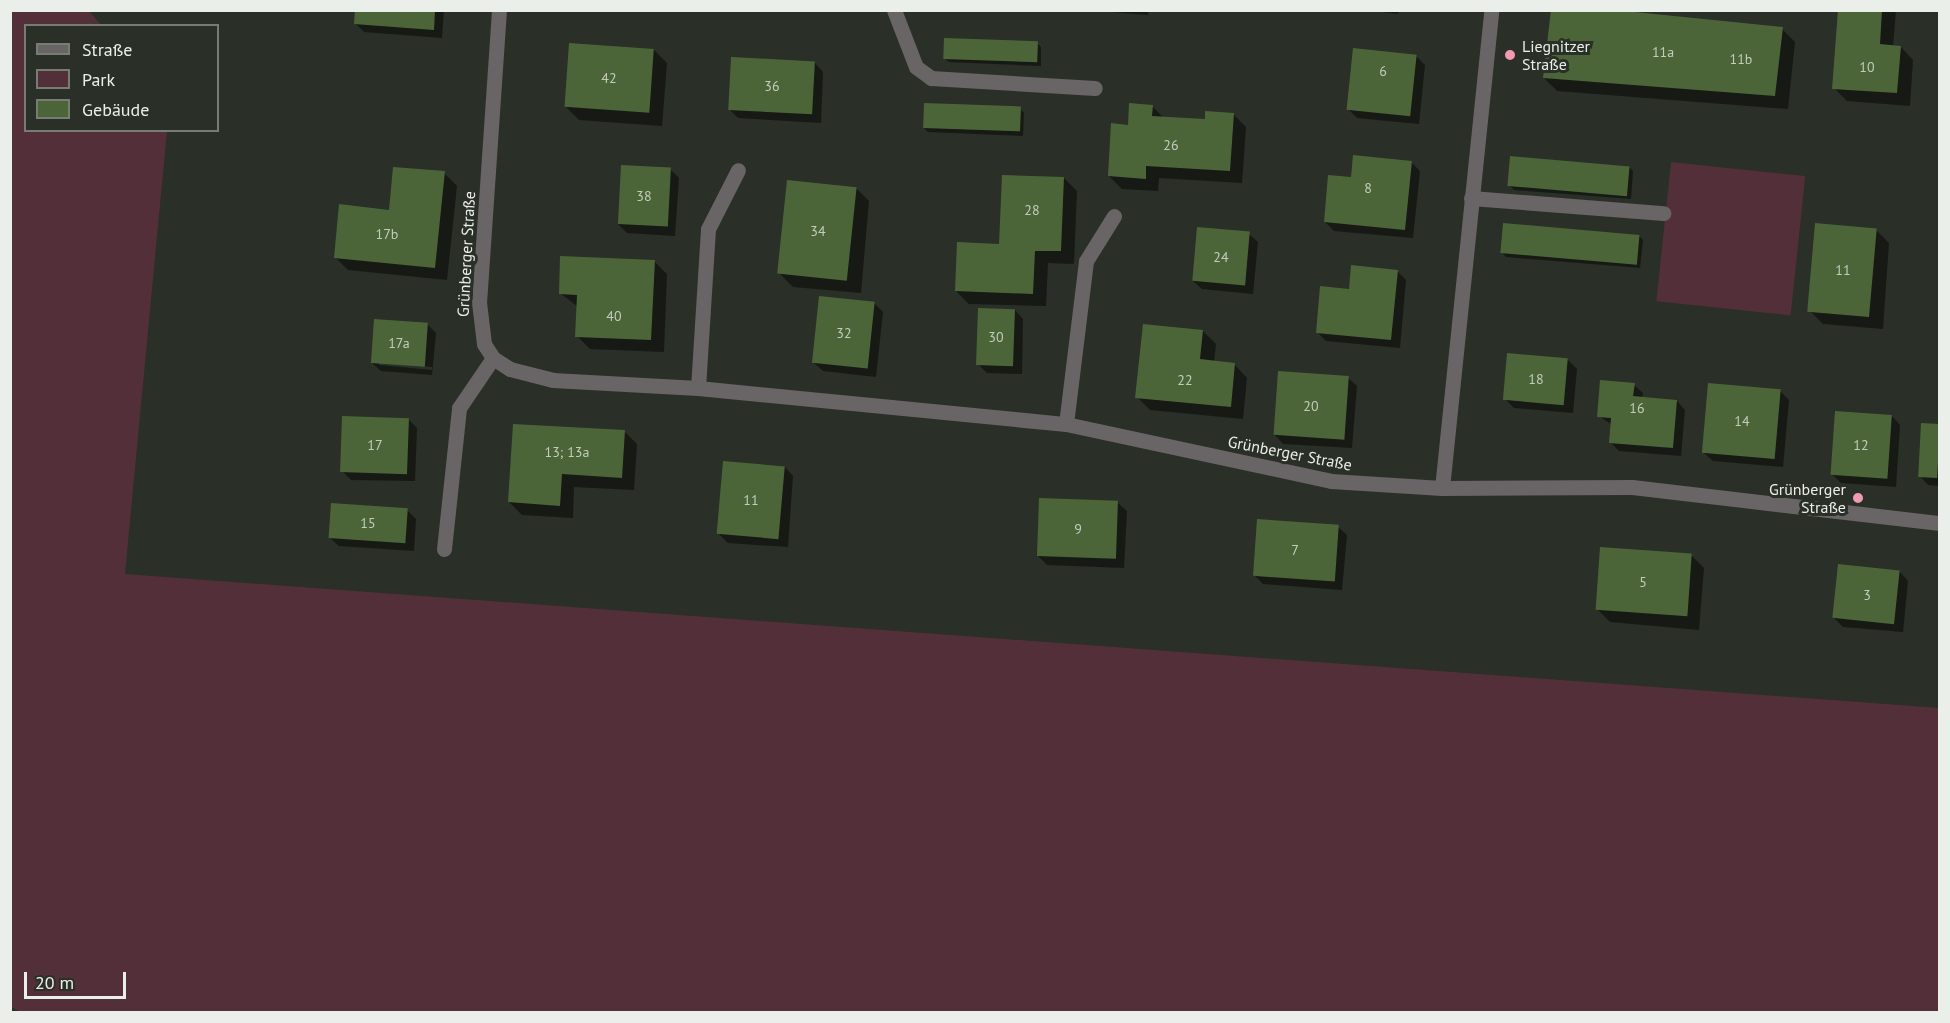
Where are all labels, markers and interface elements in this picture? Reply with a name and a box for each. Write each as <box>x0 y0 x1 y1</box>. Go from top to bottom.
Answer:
legend <box>24 24 219 132</box>
place label: Liegnitzer Straße <box>1522 36 1590 74</box>
text: Straße <box>82 38 133 61</box>
house number: 11a <box>1652 44 1674 60</box>
marker: Liegnitzer Straße <box>1503 48 1517 62</box>
house number: 11b <box>1730 51 1752 67</box>
house number: 10 <box>1859 59 1875 75</box>
house number: 6 <box>1379 63 1387 79</box>
text: Park <box>82 68 115 91</box>
house number: 42 <box>601 70 617 86</box>
house number: 36 <box>764 78 780 94</box>
text: Gebäude <box>82 98 149 121</box>
house number: 26 <box>1163 137 1179 153</box>
house number: 8 <box>1364 180 1372 196</box>
house number: 38 <box>636 188 652 204</box>
street label: Grünberger Straße <box>453 191 479 317</box>
house number: 28 <box>1024 202 1040 218</box>
house number: 34 <box>810 223 826 239</box>
house number: 17b <box>376 226 398 242</box>
house number: 24 <box>1213 249 1229 265</box>
house number: 11 <box>1835 262 1851 278</box>
house number: 40 <box>606 308 622 324</box>
house number: 32 <box>836 325 852 341</box>
house number: 30 <box>988 329 1004 345</box>
house number: 17a <box>388 335 410 351</box>
house number: 18 <box>1528 371 1544 387</box>
house number: 22 <box>1177 372 1193 388</box>
house number: 20 <box>1303 398 1319 414</box>
house number: 16 <box>1629 400 1645 416</box>
house number: 14 <box>1734 413 1750 429</box>
street label: Grünberger Straße <box>1226 432 1354 474</box>
house number: 17 <box>367 437 383 453</box>
house number: 12 <box>1853 437 1869 453</box>
house number: 13; 13a <box>545 444 589 460</box>
place label: Grünberger Straße <box>1769 479 1846 517</box>
marker: Grünberger Straße <box>1851 491 1865 505</box>
house number: 11 <box>743 492 759 508</box>
house number: 15 <box>360 515 376 531</box>
house number: 9 <box>1074 521 1082 537</box>
house number: 7 <box>1291 542 1299 558</box>
house number: 5 <box>1639 574 1647 590</box>
house number: 3 <box>1863 587 1871 603</box>
scale bar <box>27 960 129 998</box>
text: 20 m <box>35 971 74 994</box>

